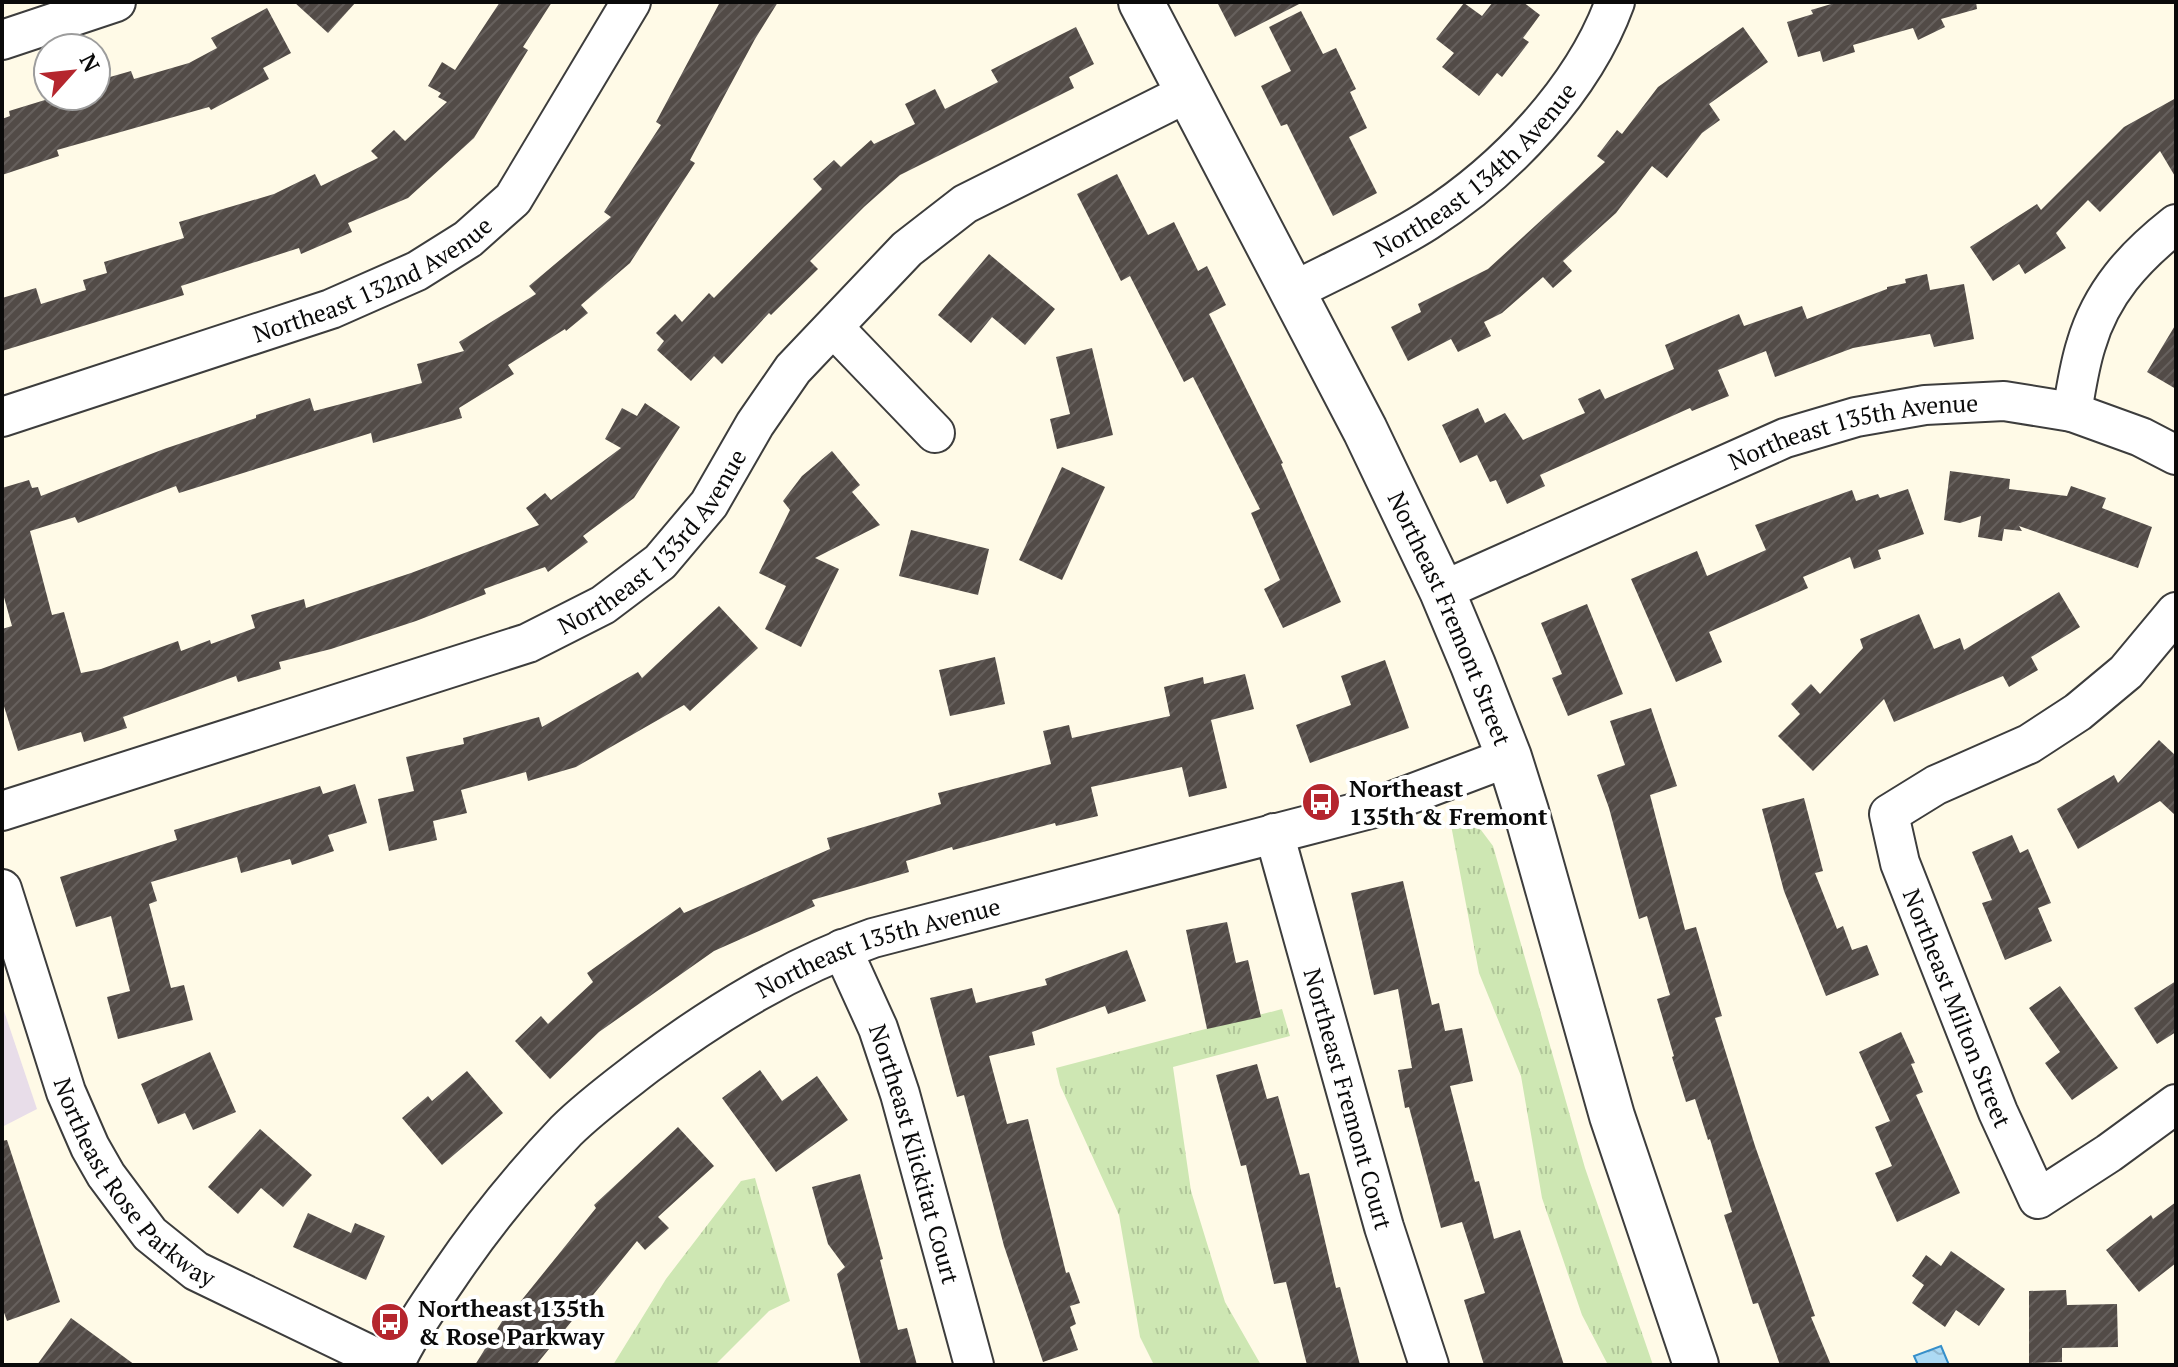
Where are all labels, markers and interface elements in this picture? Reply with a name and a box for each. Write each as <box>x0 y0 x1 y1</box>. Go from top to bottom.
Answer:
north arrow <box>32 32 112 112</box>
text: N <box>74 49 107 77</box>
street label: Northeast 134th Avenue <box>1368 76 1583 265</box>
street label: Northeast 132nd Avenue <box>249 209 499 350</box>
street label: Northeast 135th Avenue <box>1723 386 1979 477</box>
street label: Northeast 133rd Avenue <box>552 443 753 641</box>
street label: Northeast Fremont Street <box>1381 486 1519 750</box>
place label: Northeast 135th & Fremont <box>1349 772 1548 832</box>
bus stop icon: Northeast 135th & Fremont <box>1300 781 1342 823</box>
street label: Northeast Milton Street <box>1896 884 2019 1133</box>
street label: Northeast 135th Avenue <box>750 890 1004 1005</box>
street label: Northeast Fremont Court <box>1297 965 1400 1233</box>
street label: Northeast Klickitat Court <box>862 1020 967 1288</box>
street label: Northeast Rose Parkway <box>46 1074 221 1294</box>
place label: Northeast 135th & Rose Parkway <box>418 1292 606 1352</box>
bus stop icon: Northeast 135th & Rose Parkway <box>369 1301 411 1343</box>

